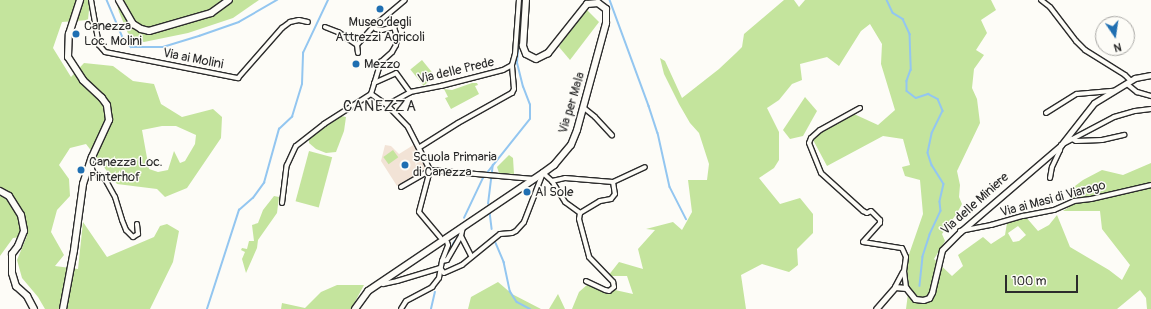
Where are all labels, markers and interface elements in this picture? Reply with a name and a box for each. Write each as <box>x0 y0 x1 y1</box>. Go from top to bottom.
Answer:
marker: Museo degli Attrezzi Agricoli <box>375 4 385 14</box>
place label: Museo degli Attrezzi Agricoli <box>335 15 425 46</box>
north arrow <box>1095 16 1135 56</box>
place label: Canezza Loc. Molini <box>84 19 142 50</box>
marker: Canezza Loc. Molini <box>71 29 81 39</box>
text: N <box>1113 40 1123 54</box>
street label: Via ai Molini <box>161 45 225 73</box>
street label: Via delle Prede <box>416 55 496 87</box>
place label: Mezzo <box>364 56 400 72</box>
marker: Mezzo <box>351 59 361 69</box>
street label: Via per Mala <box>555 70 589 136</box>
district label: CANEZZA <box>343 98 417 116</box>
place label: Scuola Primaria di Canezza <box>413 150 497 181</box>
place label: Canezza Loc. Pinterhof <box>89 155 163 186</box>
marker: Scuola Primaria di Canezza <box>400 160 410 170</box>
marker: Canezza Loc. Pinterhof <box>76 165 86 175</box>
street label: Via delle Miniere <box>938 170 1012 238</box>
street label: Via ai Masi di Viarago <box>999 177 1107 221</box>
place label: Al Sole <box>535 184 573 200</box>
marker: Al Sole <box>522 187 532 197</box>
scale bar <box>1007 267 1080 293</box>
text: 100 m <box>1012 274 1046 289</box>

